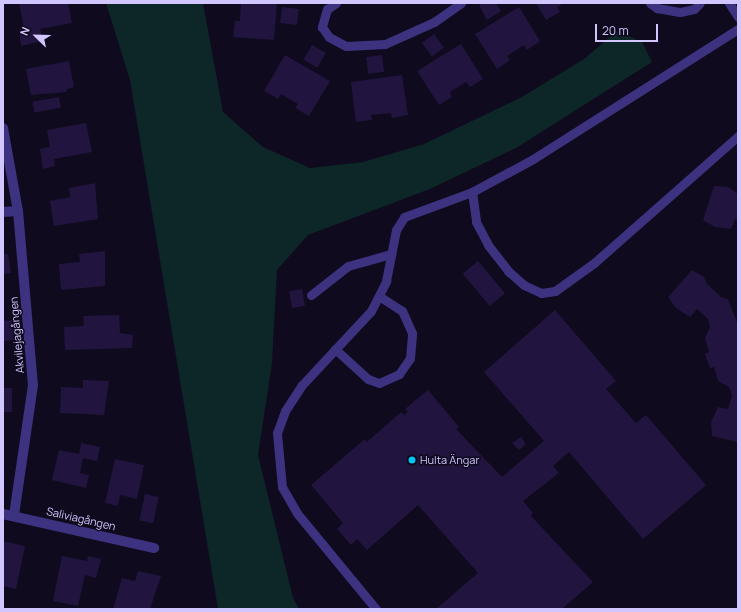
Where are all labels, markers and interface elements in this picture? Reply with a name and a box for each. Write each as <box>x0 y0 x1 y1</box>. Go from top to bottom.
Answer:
north arrow <box>16 16 56 56</box>
scale bar <box>597 16 660 42</box>
text: 20 m <box>602 22 629 39</box>
text: N <box>16 25 33 38</box>
street label: Akvilejagången <box>7 296 27 374</box>
place label: Hulta Ängar <box>420 453 479 467</box>
marker: Hulta Ängar <box>407 455 417 465</box>
street label: Saliviagången <box>45 505 117 533</box>

